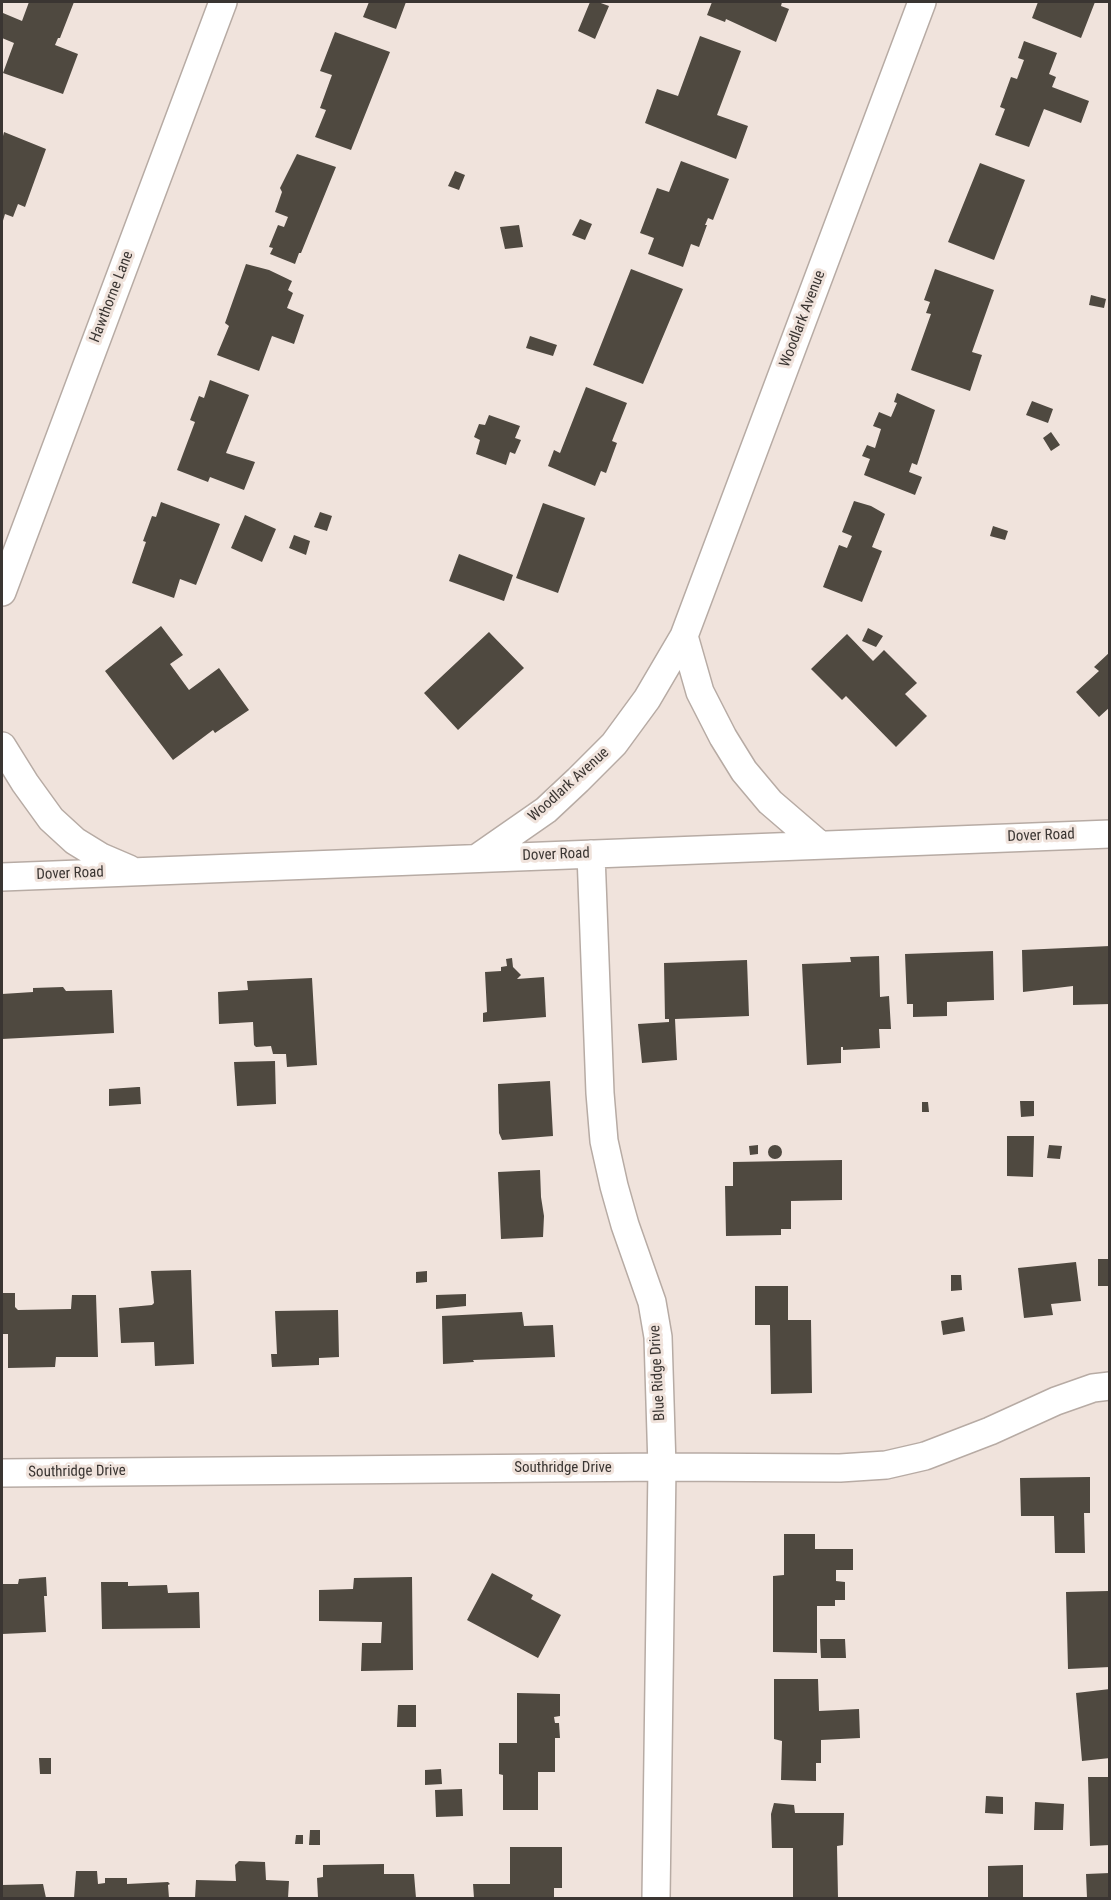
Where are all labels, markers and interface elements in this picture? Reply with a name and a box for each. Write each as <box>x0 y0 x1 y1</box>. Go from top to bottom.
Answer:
street label: Hawthorne Lane <box>86 249 138 345</box>
street label: Woodlark Avenue <box>776 268 830 370</box>
street label: Woodlark Avenue <box>525 744 613 826</box>
street label: Dover Road <box>1007 826 1075 846</box>
street label: Dover Road <box>522 845 590 865</box>
street label: Dover Road <box>36 864 104 884</box>
street label: Blue Ridge Drive <box>647 1325 669 1421</box>
street label: Southridge Drive <box>514 1459 612 1477</box>
street label: Southridge Drive <box>28 1462 126 1482</box>

